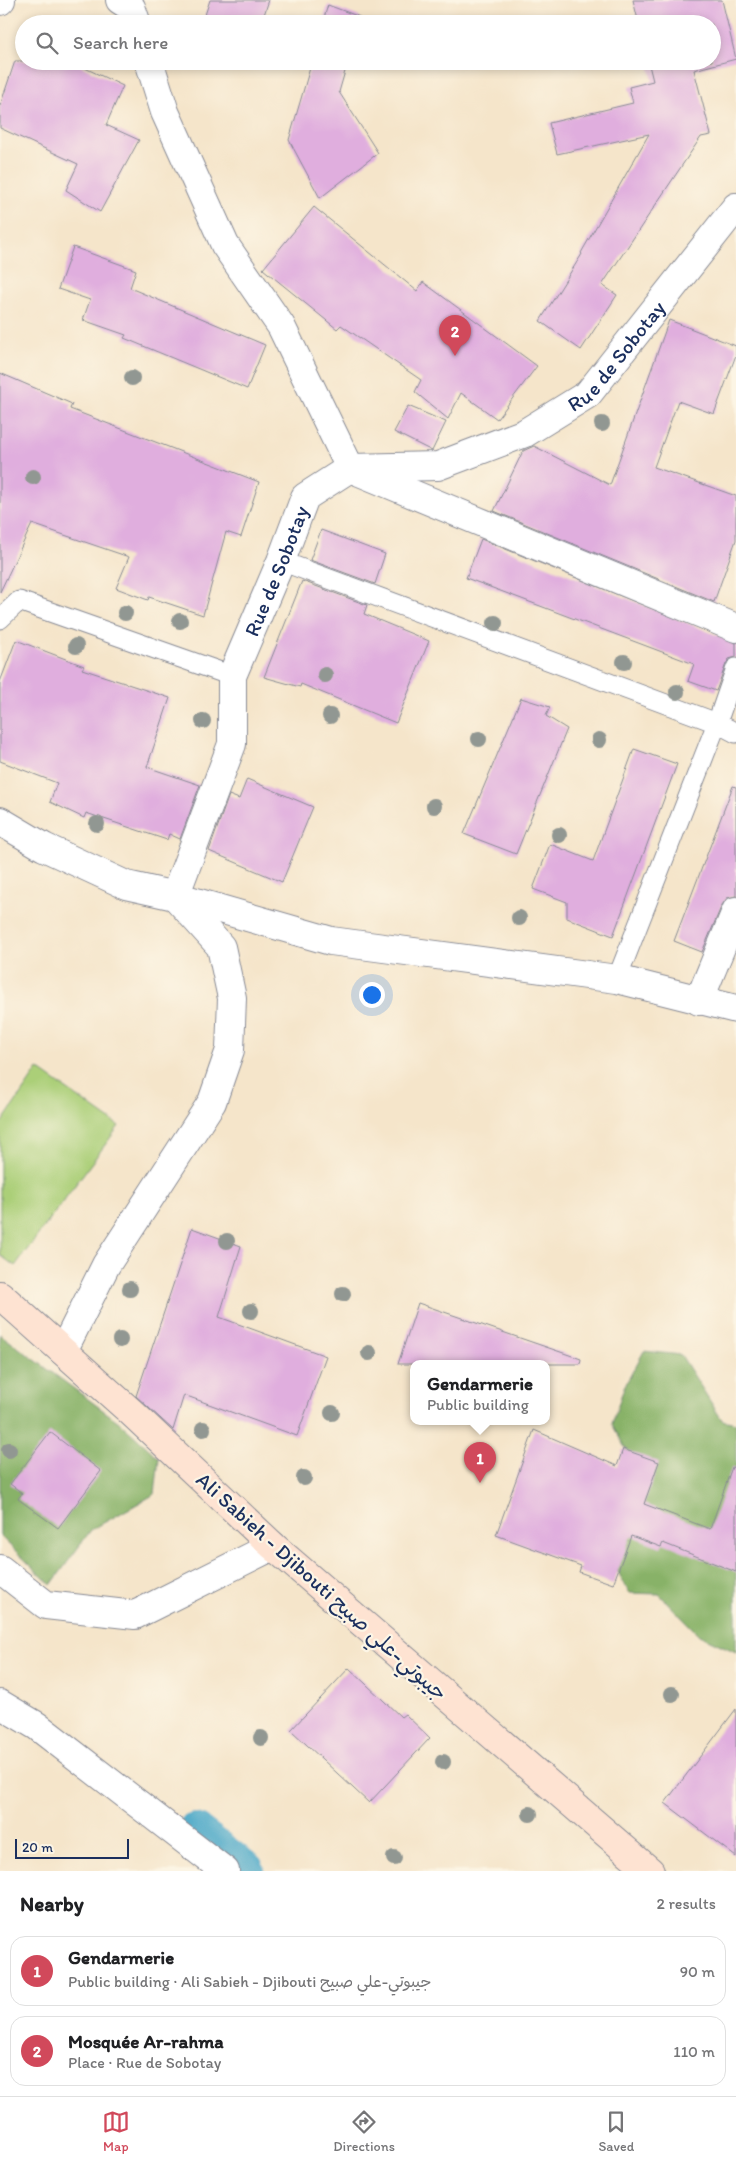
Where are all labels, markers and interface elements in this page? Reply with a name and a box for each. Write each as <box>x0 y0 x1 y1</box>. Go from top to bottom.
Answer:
search box <box>15 15 721 70</box>
icon: search <box>33 29 61 57</box>
text: Search here <box>73 31 168 54</box>
street label: Rue de Sobotay <box>562 295 670 416</box>
pin: 2 <box>439 315 471 356</box>
street label: Rue de Sobotay <box>238 502 313 640</box>
your location <box>359 982 385 1008</box>
popup <box>410 1360 550 1425</box>
text: Gendarmerie <box>427 1372 533 1395</box>
text: Public building <box>427 1395 529 1414</box>
pin: 1 <box>464 1442 496 1483</box>
street label: Ali Sabieh - Djibouti جيبوتي-علي صبيح <box>187 1467 453 1710</box>
scale bar <box>15 1836 129 1859</box>
text: 20 m <box>22 1839 53 1856</box>
text: Nearby <box>20 1891 84 1916</box>
text: 2 results <box>656 1894 716 1913</box>
text: Gendarmerie <box>68 1946 174 1969</box>
text: 1 <box>33 1962 41 1981</box>
text: 90 m <box>680 1962 715 1981</box>
text: Public building · Ali Sabieh - Djibouti جيبوتي-علي صبيح <box>68 1972 431 1991</box>
text: Mosquée Ar-rahma <box>68 2030 224 2053</box>
text: 2 <box>33 2042 41 2061</box>
text: 110 m <box>673 2042 715 2061</box>
text: Place · Rue de Sobotay <box>68 2053 221 2072</box>
tab: Map <box>102 2108 130 2155</box>
tab: Directions <box>333 2108 395 2155</box>
tab: Saved <box>598 2108 634 2155</box>

